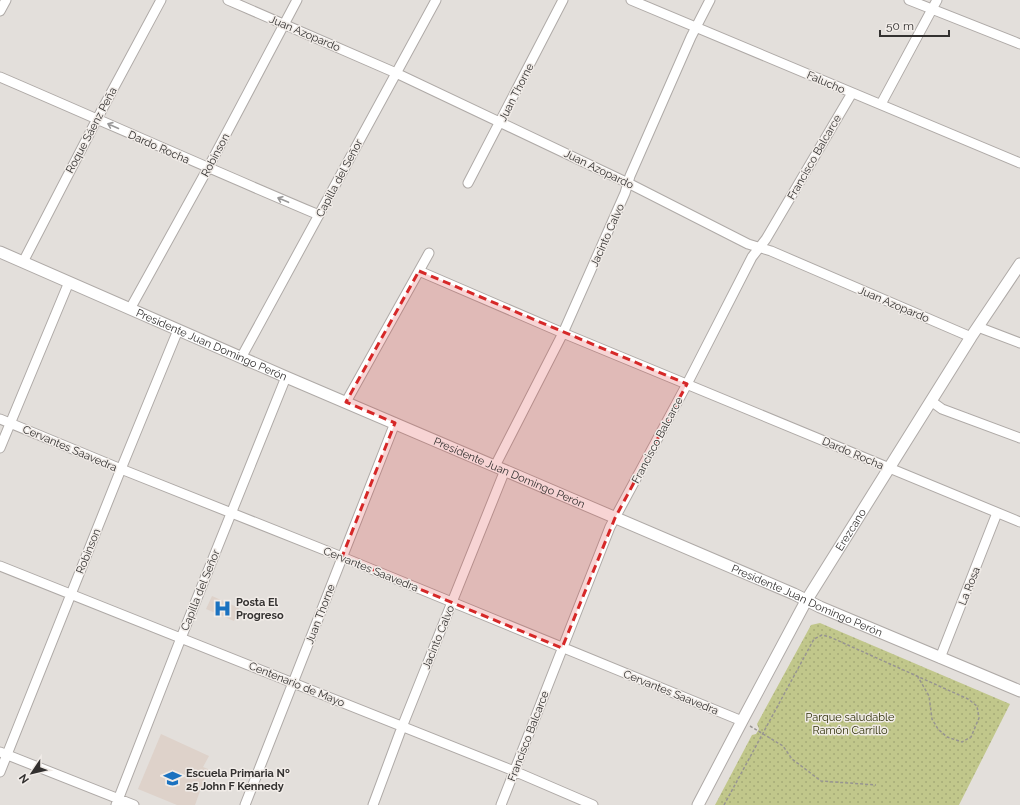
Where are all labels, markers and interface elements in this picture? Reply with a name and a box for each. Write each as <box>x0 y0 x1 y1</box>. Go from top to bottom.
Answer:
scale bar <box>880 12 949 38</box>
street label: Juan Azopardo <box>267 13 343 54</box>
text: 50 m <box>886 19 914 33</box>
street label: Juan Thorne <box>496 61 537 123</box>
street label: Falucho <box>805 69 847 96</box>
street label: Roque Sáenz Peña <box>63 85 120 175</box>
street label: Francisco Balcarce <box>785 112 844 202</box>
one-way arrow <box>107 122 119 129</box>
street label: Dardo Rocha <box>126 128 191 167</box>
street label: Robinson <box>199 131 232 179</box>
street label: Capilla del Señor <box>313 137 365 219</box>
street label: Juan Azopardo <box>562 147 636 192</box>
one-way arrow <box>278 195 290 203</box>
street label: Jacinto Calvo <box>588 201 627 269</box>
street label: Juan Azopardo <box>856 284 932 325</box>
street label: Presidente Juan Domingo Perón <box>134 306 289 384</box>
street label: Francisco Balcarce <box>629 394 686 486</box>
street label: Cervantes Saavedra <box>21 423 119 474</box>
street label: Presidente Juan Domingo Perón <box>431 435 587 511</box>
street label: Dardo Rocha <box>820 435 886 472</box>
street label: Erezcano <box>833 506 869 553</box>
street label: Robinson <box>74 527 103 576</box>
street label: Cervantes Saavedra <box>321 544 420 594</box>
street label: Capilla del Señor <box>178 548 223 633</box>
street label: Presidente Juan Domingo Perón <box>729 562 884 639</box>
street label: La Rosa <box>956 565 983 607</box>
street label: Juan Thorne <box>303 582 338 646</box>
place label: Posta El Progreso <box>236 596 284 622</box>
hospital icon: Posta El Progreso <box>213 598 233 618</box>
street label: Jacinto Calvo <box>420 603 457 671</box>
street label: Centenario de Mayo <box>247 659 347 710</box>
street label: Cervantes Saavedra <box>621 667 720 717</box>
street label: Francisco Balcarce <box>505 689 552 783</box>
park label: Parque saludable Ramón Carrillo <box>806 711 895 737</box>
north arrow <box>12 753 52 793</box>
place label: Escuela Primaria Nº 25 John F Kennedy <box>186 767 290 793</box>
school or university icon: Escuela Primaria Nº 25 John F Kennedy <box>163 769 183 789</box>
text: N <box>16 771 32 786</box>

